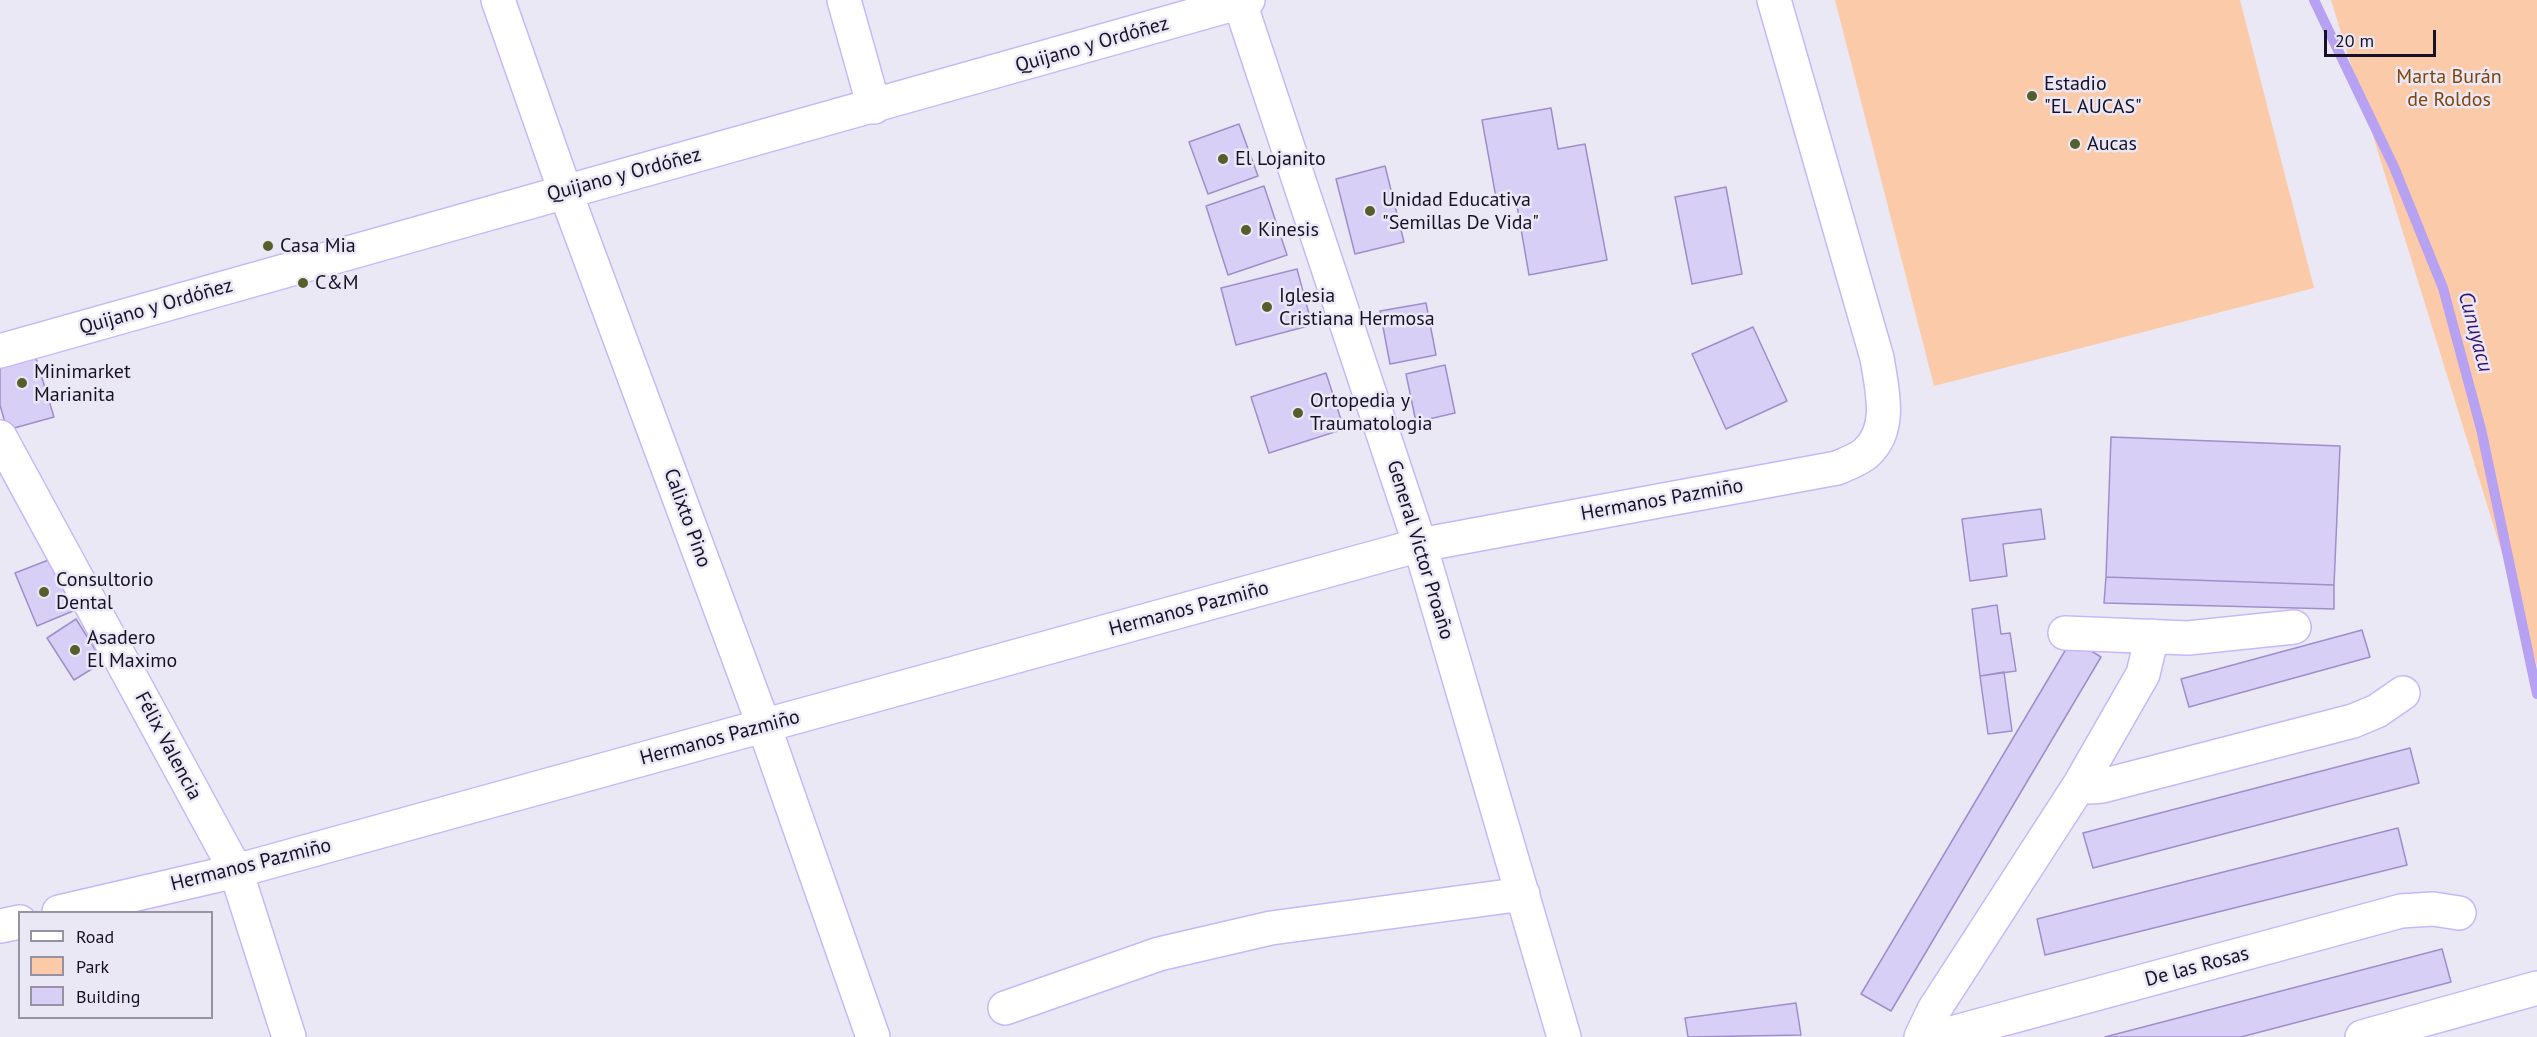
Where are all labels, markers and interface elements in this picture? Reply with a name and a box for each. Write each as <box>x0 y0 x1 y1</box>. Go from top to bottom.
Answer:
street label: Quijano y Ordóñez <box>1013 12 1171 78</box>
scale bar <box>2327 18 2440 56</box>
text: 20 m <box>2335 29 2374 52</box>
park label: Marta Burán de Roldos <box>2396 65 2502 112</box>
place label: Estadio "EL AUCAS" <box>2044 72 2142 119</box>
marker: Estadio "EL AUCAS" <box>2025 89 2039 103</box>
place label: Aucas <box>2087 132 2137 156</box>
marker: Aucas <box>2068 137 2082 151</box>
street label: Quijano y Ordóñez <box>544 143 704 207</box>
place label: El Lojanito <box>1235 147 1326 171</box>
marker: El Lojanito <box>1216 152 1230 166</box>
place label: Unidad Educativa "Semillas De Vida" <box>1382 188 1539 235</box>
marker: Unidad Educativa "Semillas De Vida" <box>1363 204 1377 218</box>
place label: Kinesis <box>1258 218 1319 242</box>
marker: Kinesis <box>1239 223 1253 237</box>
place label: Casa Mia <box>280 234 356 258</box>
marker: Casa Mia <box>261 239 275 253</box>
place label: C&M <box>315 271 359 295</box>
street label: Quijano y Ordóñez <box>77 274 235 340</box>
marker: C&M <box>296 276 310 290</box>
place label: Iglesia Cristiana Hermosa <box>1279 284 1435 331</box>
water label: Cunuyacu <box>2452 289 2498 375</box>
marker: Iglesia Cristiana Hermosa <box>1260 300 1274 314</box>
place label: Minimarket Marianita <box>34 360 131 407</box>
marker: Minimarket Marianita <box>15 376 29 390</box>
place label: Ortopedia y Traumatologia <box>1310 389 1433 436</box>
marker: Ortopedia y Traumatologia <box>1291 406 1305 420</box>
street label: General Victor Proaño <box>1381 457 1459 643</box>
street label: Calixto Pino <box>658 465 716 571</box>
street label: Hermanos Pazmiño <box>1579 474 1745 526</box>
place label: Consultorio Dental <box>56 568 154 615</box>
street label: Hermanos Pazmiño <box>1106 576 1272 642</box>
marker: Consultorio Dental <box>37 585 51 599</box>
place label: Asadero El Maximo <box>87 626 177 673</box>
marker: Asadero El Maximo <box>68 643 82 657</box>
street label: Félix Valencia <box>130 688 206 804</box>
street label: Hermanos Pazmiño <box>637 705 803 771</box>
street label: Hermanos Pazmiño <box>168 833 334 897</box>
legend <box>18 911 213 1019</box>
text: Road <box>76 925 114 948</box>
street label: De las Rosas <box>2142 942 2252 992</box>
text: Park <box>76 955 109 978</box>
text: Building <box>76 985 140 1008</box>

